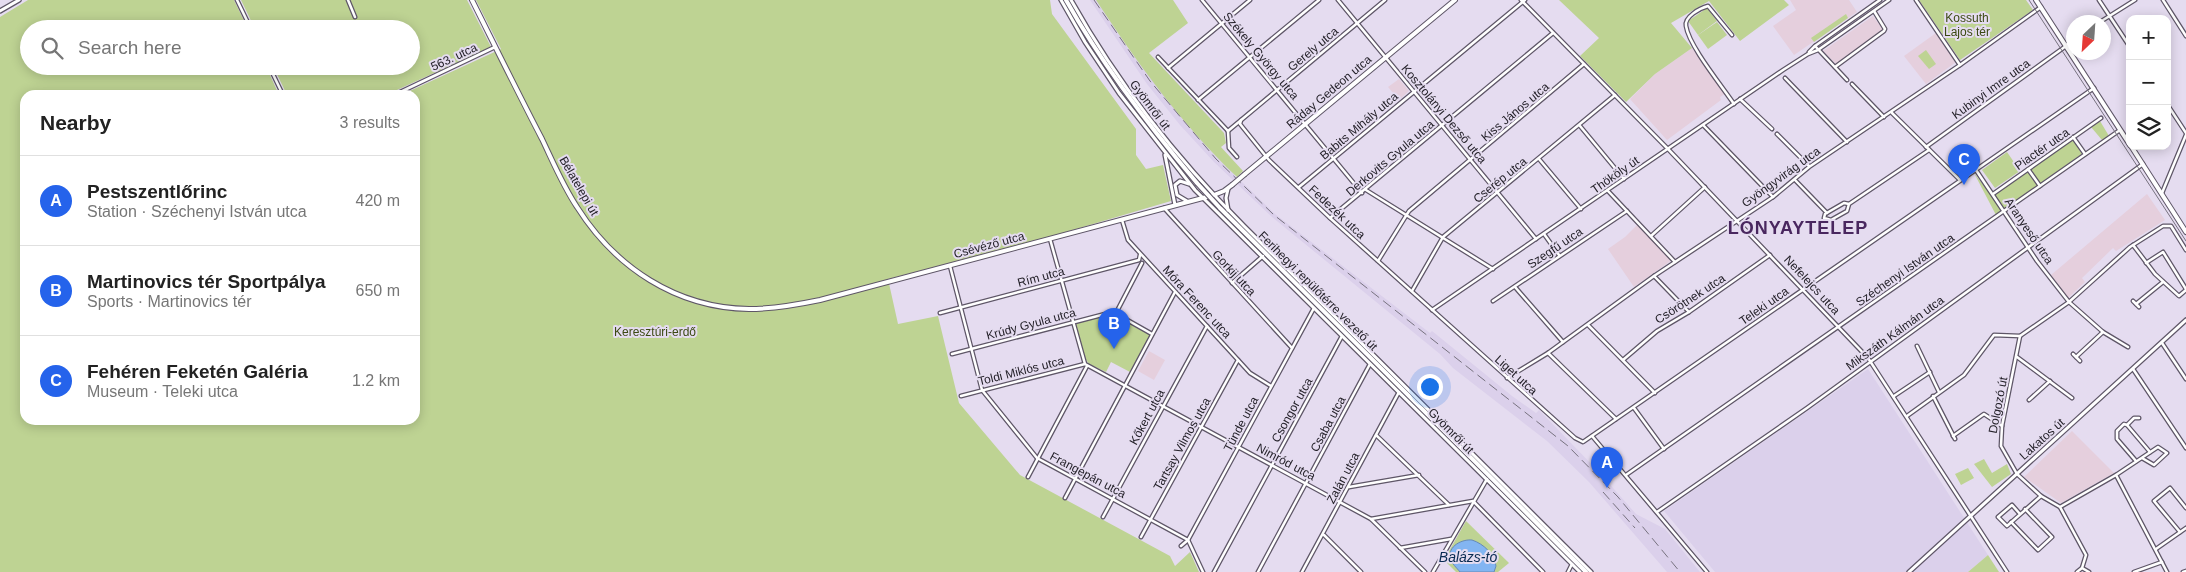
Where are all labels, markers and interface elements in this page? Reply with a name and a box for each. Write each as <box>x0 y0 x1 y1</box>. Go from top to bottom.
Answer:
street label: Székely György utca <box>1220 9 1302 103</box>
park label: Kossuth Lajos tér <box>1944 11 1990 39</box>
north arrow <box>2066 15 2111 60</box>
map controls <box>2126 15 2171 150</box>
button: + <box>2126 15 2171 60</box>
search box <box>20 20 420 75</box>
street label: Gerely utca <box>1285 24 1341 74</box>
icon: search <box>38 34 66 62</box>
text: Search here <box>78 37 182 58</box>
street label: 563. utca <box>429 40 480 74</box>
street label: Ráday Gedeon utca <box>1284 52 1375 132</box>
street label: Kubinyi Imre utca <box>1949 56 2033 122</box>
button: − <box>2126 60 2171 105</box>
street label: Kosztolányi Dezső utca <box>1399 62 1490 167</box>
street label: Gyömrői út <box>1127 77 1174 133</box>
street label: Kiss János utca <box>1478 79 1552 144</box>
street label: Babits Mihály utca <box>1317 89 1401 163</box>
button: layers <box>2126 105 2171 150</box>
text: Nearby <box>40 111 111 134</box>
text: 3 results <box>340 114 400 131</box>
street label: Derkovits Gyula utca <box>1343 117 1437 199</box>
street label: Piactér utca <box>2012 125 2072 173</box>
street label: Gyöngyvirág utca <box>1739 144 1823 210</box>
pin: C <box>1948 144 1980 185</box>
street label: Thököly út <box>1588 153 1642 197</box>
street label: Bélatelepi út <box>556 154 602 219</box>
street label: Cserép utca <box>1470 154 1530 206</box>
text: Pestszentlőrinc <box>87 181 227 202</box>
street label: Fedezék utca <box>1306 182 1368 242</box>
text: A <box>50 192 62 209</box>
text: 420 m <box>356 192 400 209</box>
street label: Aranyeső utca <box>2002 195 2056 267</box>
text: Station · Széchenyi István utca <box>87 203 307 220</box>
district label: LÓNYAYTELEP <box>1728 217 1868 238</box>
street label: Szegfű utca <box>1525 224 1585 272</box>
street label: Csévéző utca <box>952 229 1026 261</box>
street label: Ferihegyi repülőtérre vezető út <box>1256 229 1381 354</box>
street label: Széchenyi István utca <box>1853 231 1957 309</box>
street label: Gorkij utca <box>1209 247 1259 299</box>
street label: Nefelejcs utca <box>1781 253 1843 318</box>
street label: Móra Ferenc utca <box>1160 263 1234 341</box>
street label: Rím utca <box>1016 264 1066 290</box>
text: Martinovics tér Sportpálya <box>87 271 326 292</box>
street label: Csörötnek utca <box>1652 271 1728 327</box>
text: B <box>50 282 62 299</box>
text: 650 m <box>356 282 400 299</box>
street label: Teleki utca <box>1737 284 1792 328</box>
text: Sports · Martinovics tér <box>87 293 251 310</box>
street label: Mikszáth Kálmán utca <box>1843 293 1947 373</box>
street label: Krúdy Gyula utca <box>985 305 1078 343</box>
pin: B <box>1098 308 1130 349</box>
park label: Keresztúri-erdő <box>614 325 696 339</box>
street label: Liget utca <box>1492 352 1540 398</box>
street label: Toldi Miklós utca <box>977 353 1066 388</box>
text: Fehéren Feketén Galéria <box>87 361 308 382</box>
text: C <box>50 372 62 389</box>
text: 1.2 km <box>352 372 400 389</box>
your location <box>1417 374 1443 400</box>
street label: Csongor utca <box>1269 375 1316 445</box>
street label: Dolgozó út <box>1986 375 2010 434</box>
text: Museum · Teleki utca <box>87 383 238 400</box>
street label: Kőkert utca <box>1127 387 1168 447</box>
street label: Tünde utca <box>1221 394 1261 454</box>
street label: Csaba utca <box>1308 394 1349 454</box>
street label: Tartsay Vilmos utca <box>1151 395 1213 493</box>
street label: Gyömrői út <box>1425 405 1477 457</box>
street label: Lakatos út <box>2017 415 2068 463</box>
street label: Nimród utca <box>1254 441 1318 484</box>
pin: A <box>1591 447 1623 488</box>
street label: Frangepán utca <box>1048 449 1129 501</box>
street label: Zalán utca <box>1324 450 1362 506</box>
water label: Balázs-tó <box>1439 549 1497 565</box>

